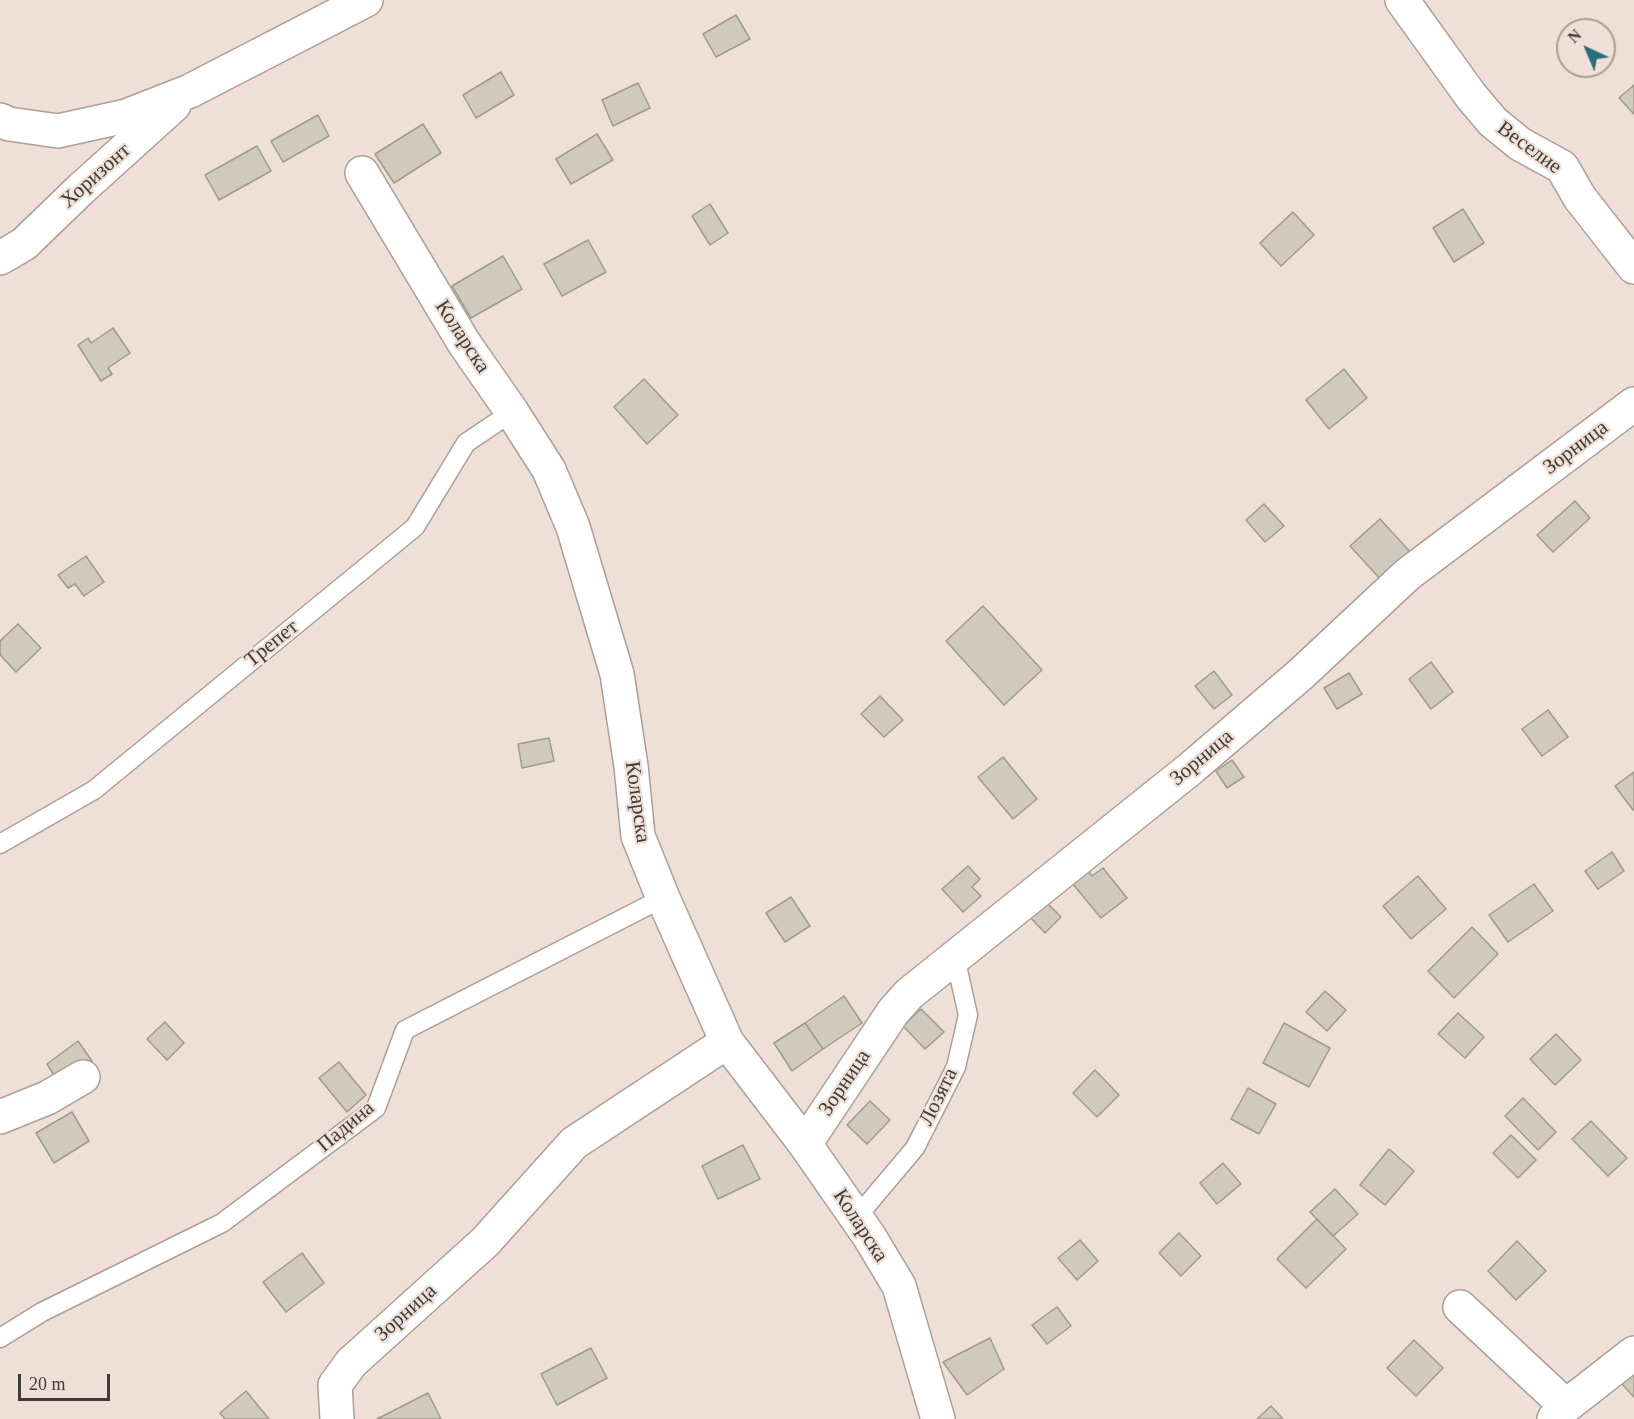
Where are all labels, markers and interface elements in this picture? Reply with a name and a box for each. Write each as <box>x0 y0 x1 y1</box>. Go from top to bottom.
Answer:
north arrow <box>1556 18 1616 78</box>
text: N <box>1564 26 1585 46</box>
street label: Веселие <box>1492 116 1566 180</box>
street label: Хоризонт <box>56 138 136 214</box>
street label: Коларска <box>429 296 495 378</box>
street label: Зорница <box>1539 416 1613 480</box>
street label: Трепет <box>240 615 304 673</box>
street label: Зорница <box>1165 724 1239 792</box>
street label: Коларска <box>619 760 655 844</box>
street label: Зорница <box>814 1045 876 1121</box>
street label: Лозята <box>914 1064 964 1130</box>
street label: Падина <box>312 1096 380 1158</box>
street label: Коларска <box>827 1185 893 1267</box>
street label: Зорница <box>370 1279 442 1347</box>
scale bar <box>21 1362 112 1400</box>
text: 20 m <box>29 1374 66 1394</box>

